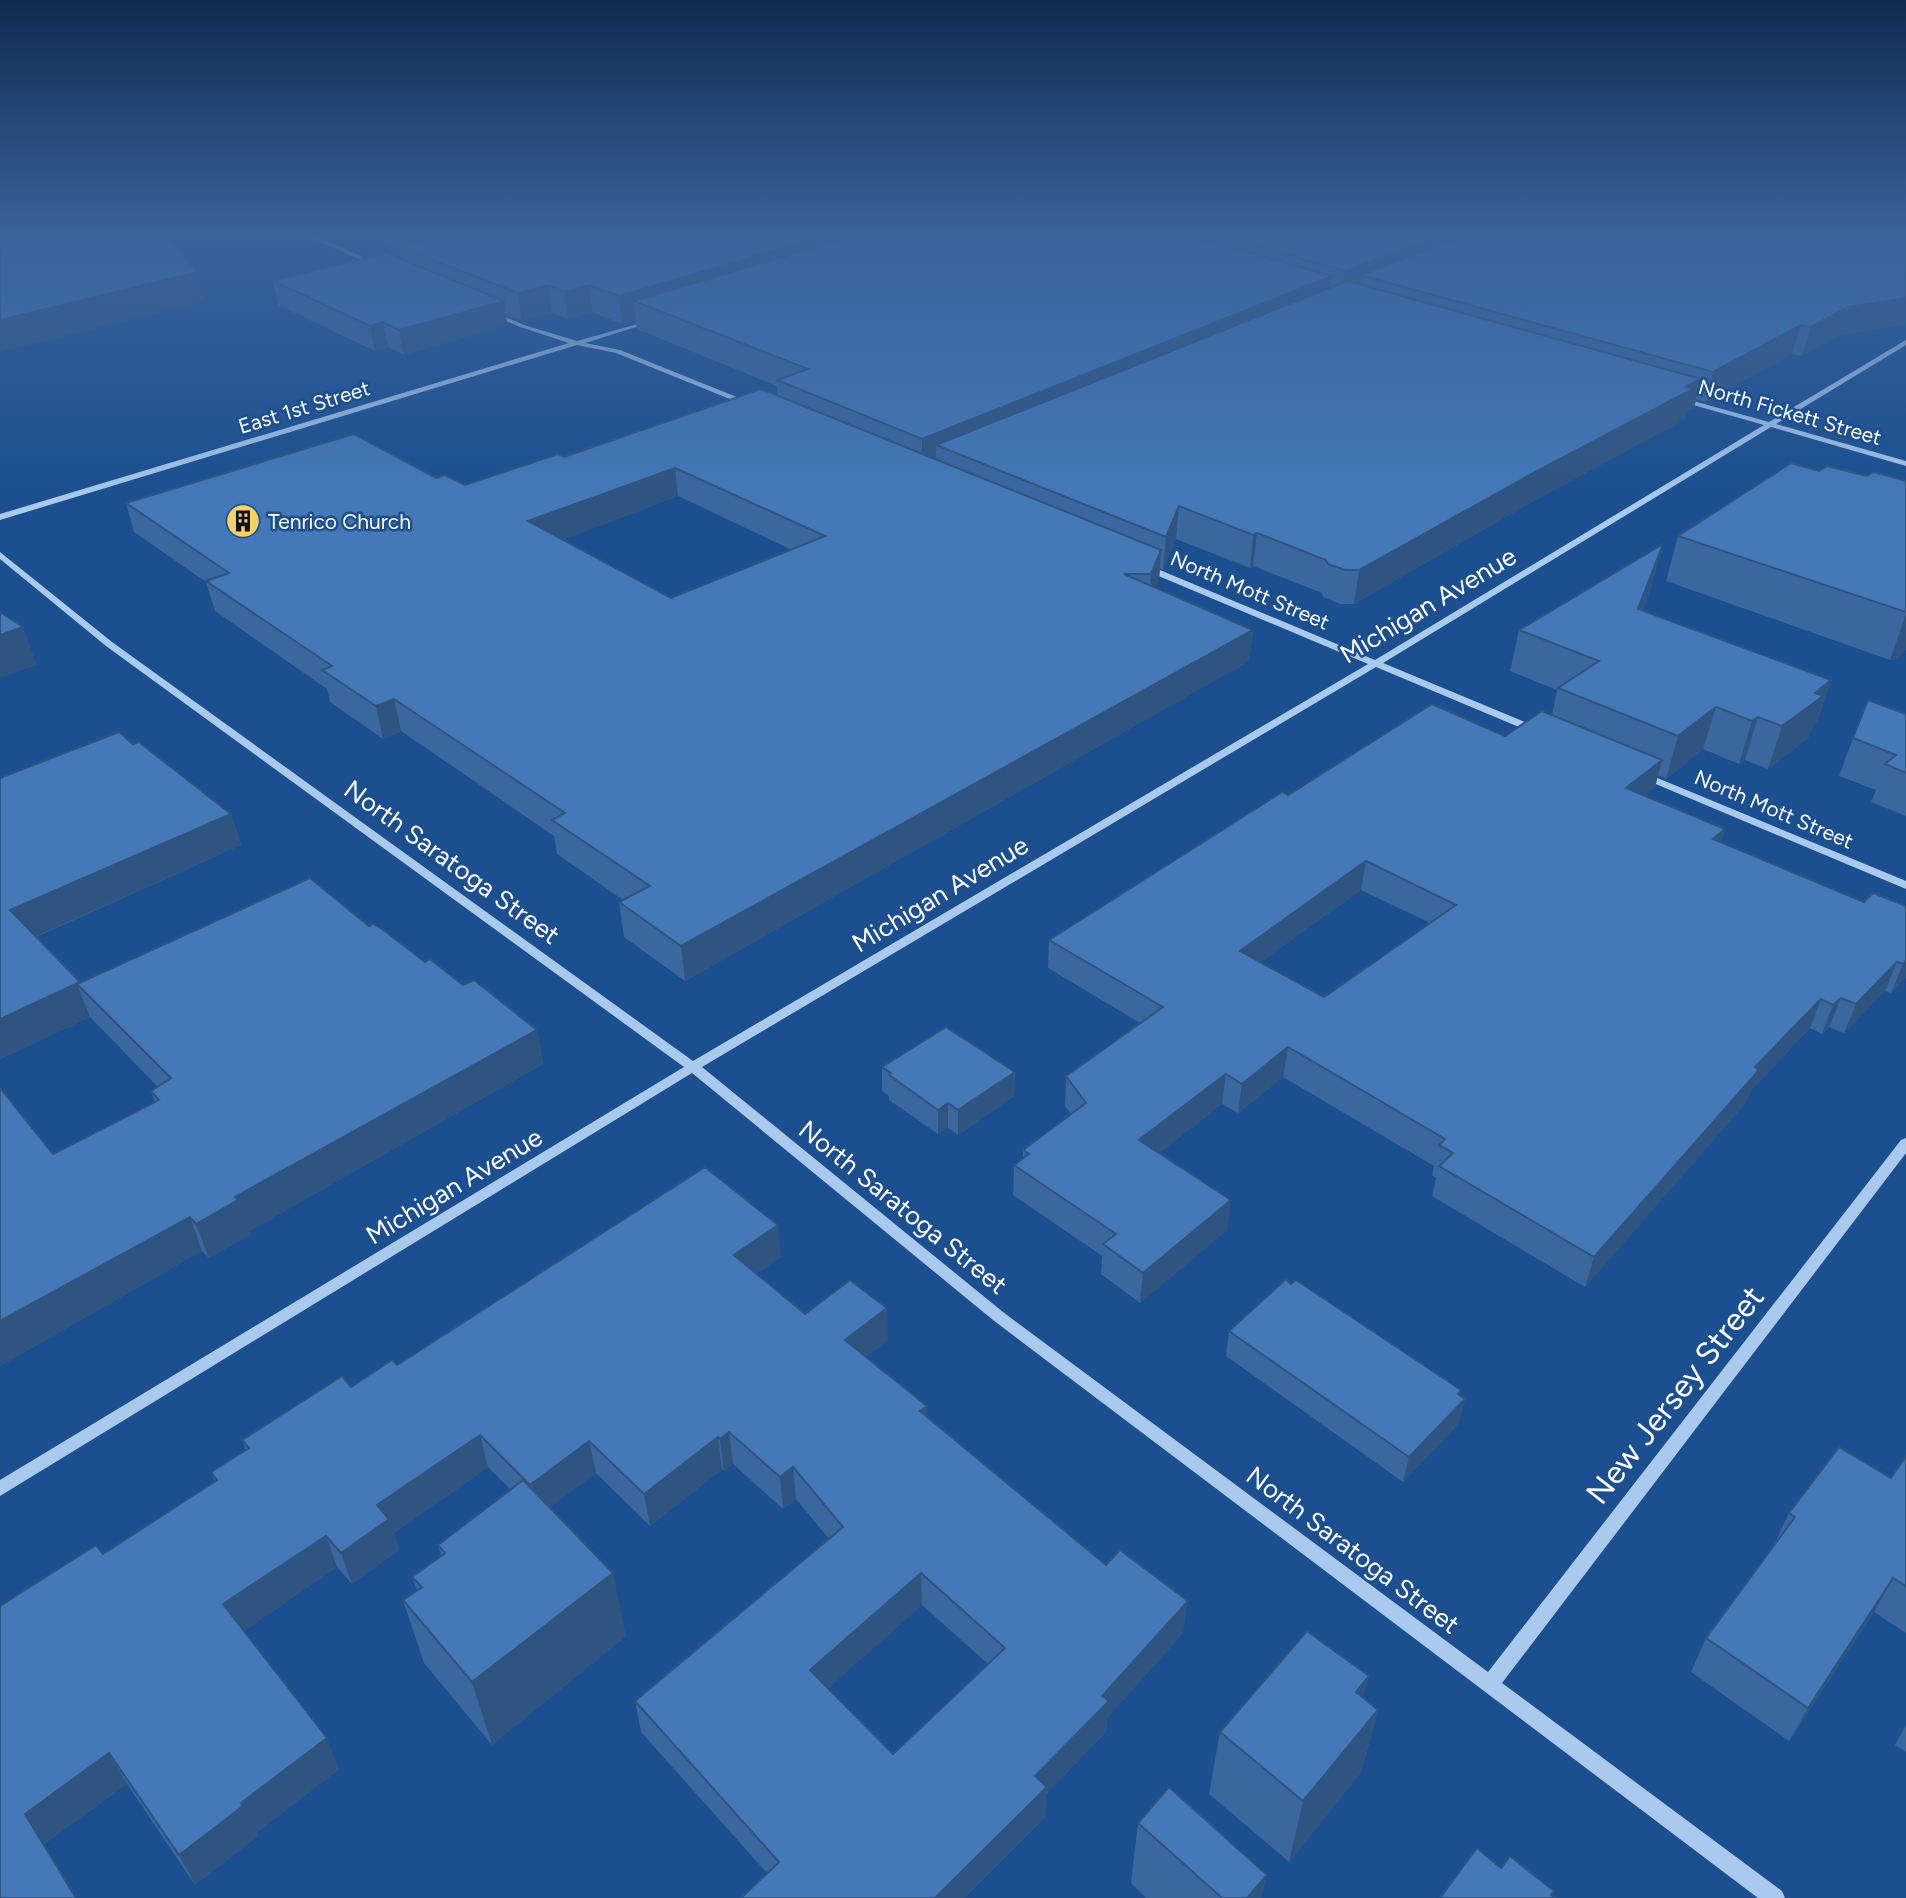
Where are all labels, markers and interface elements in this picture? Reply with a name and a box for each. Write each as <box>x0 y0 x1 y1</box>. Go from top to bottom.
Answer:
street label: North Fickett Street <box>1696 374 1884 450</box>
street label: East 1st Street <box>235 375 373 439</box>
building icon: Tenrico Church <box>224 502 262 540</box>
place label: Tenrico Church <box>268 509 411 534</box>
street label: Michigan Avenue <box>1334 540 1522 670</box>
street label: North Mott Street <box>1167 545 1333 635</box>
street label: North Mott Street <box>1691 764 1857 854</box>
street label: North Saratoga Street <box>338 773 566 951</box>
street label: Michigan Avenue <box>846 829 1034 959</box>
street label: North Saratoga Street <box>792 1113 1014 1301</box>
street label: Michigan Avenue <box>360 1121 548 1251</box>
street label: New Jersey Street <box>1578 1279 1772 1511</box>
street label: North Saratoga Street <box>1240 1459 1466 1641</box>

